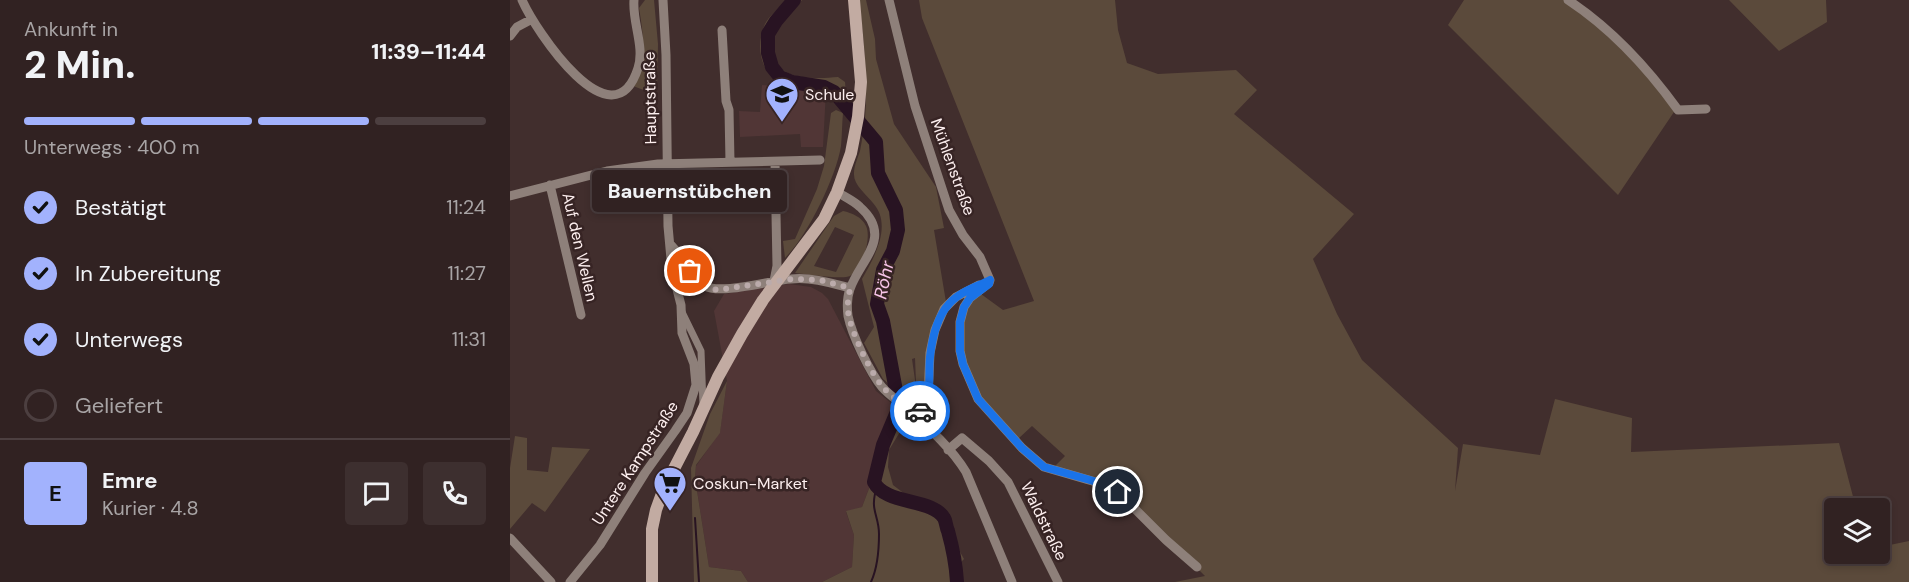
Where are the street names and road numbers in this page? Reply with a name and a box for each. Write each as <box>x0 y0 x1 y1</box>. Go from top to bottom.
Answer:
street label: Hauptstraße <box>639 51 661 145</box>
street label: Mühlenstraße <box>926 116 980 218</box>
street label: Auf den Wellen <box>557 191 603 303</box>
street label: Untere Kampstraße <box>587 397 683 529</box>
street label: Waldstraße <box>1016 478 1072 564</box>

